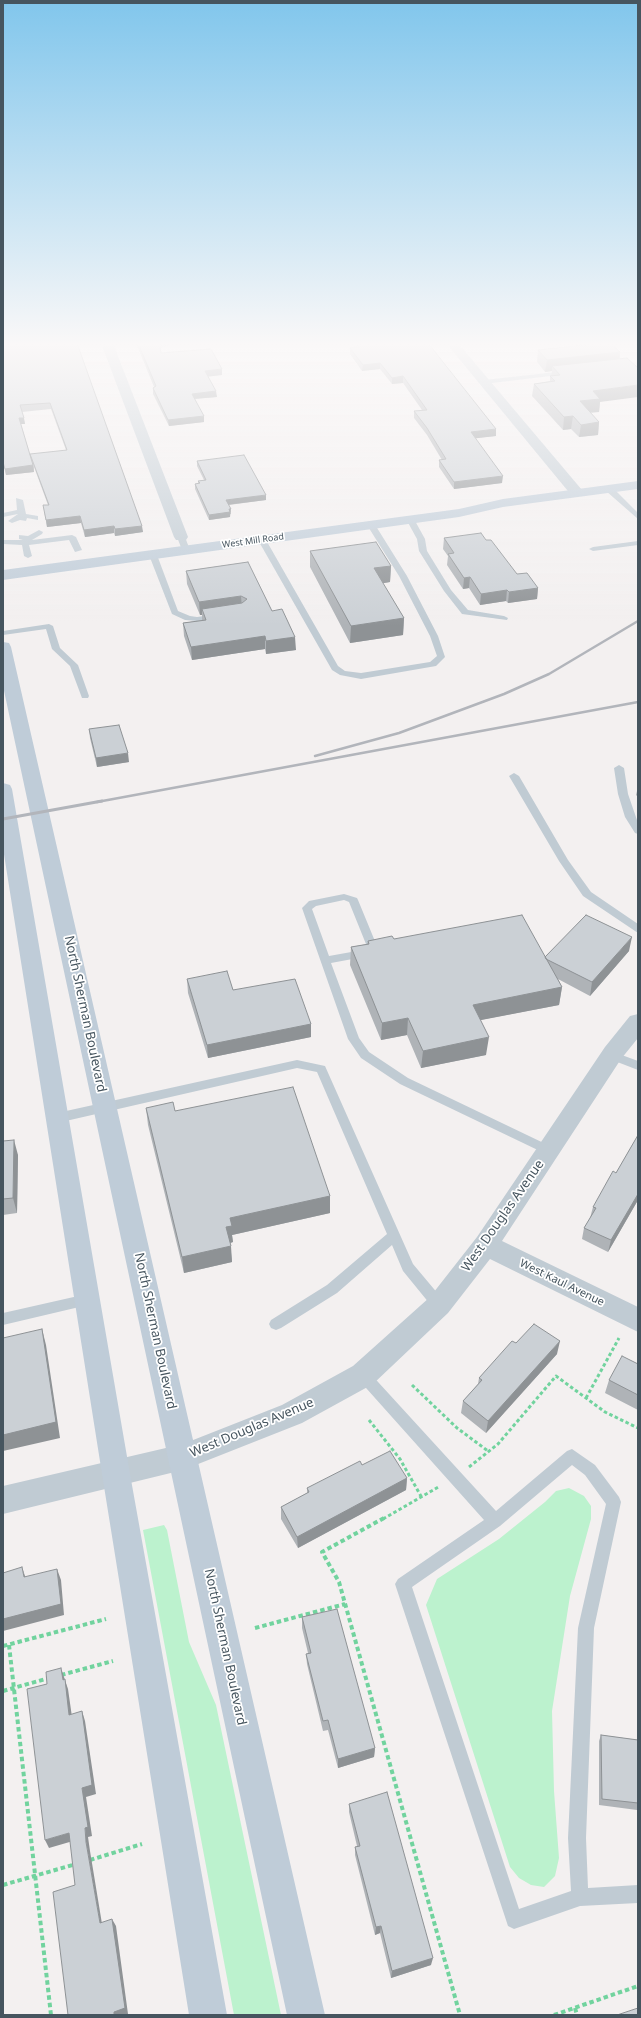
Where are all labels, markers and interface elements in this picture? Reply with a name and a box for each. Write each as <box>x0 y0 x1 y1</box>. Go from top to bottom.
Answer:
street label: West Mill Road <box>221 531 285 551</box>
street label: North Sherman Boulevard <box>61 934 109 1094</box>
street label: West Douglas Avenue <box>459 1157 547 1275</box>
street label: North Sherman Boulevard <box>131 1251 179 1411</box>
street label: West Kaul Avenue <box>518 1257 606 1309</box>
street label: West Douglas Avenue <box>188 1395 316 1461</box>
street label: North Sherman Boulevard <box>201 1567 249 1727</box>

